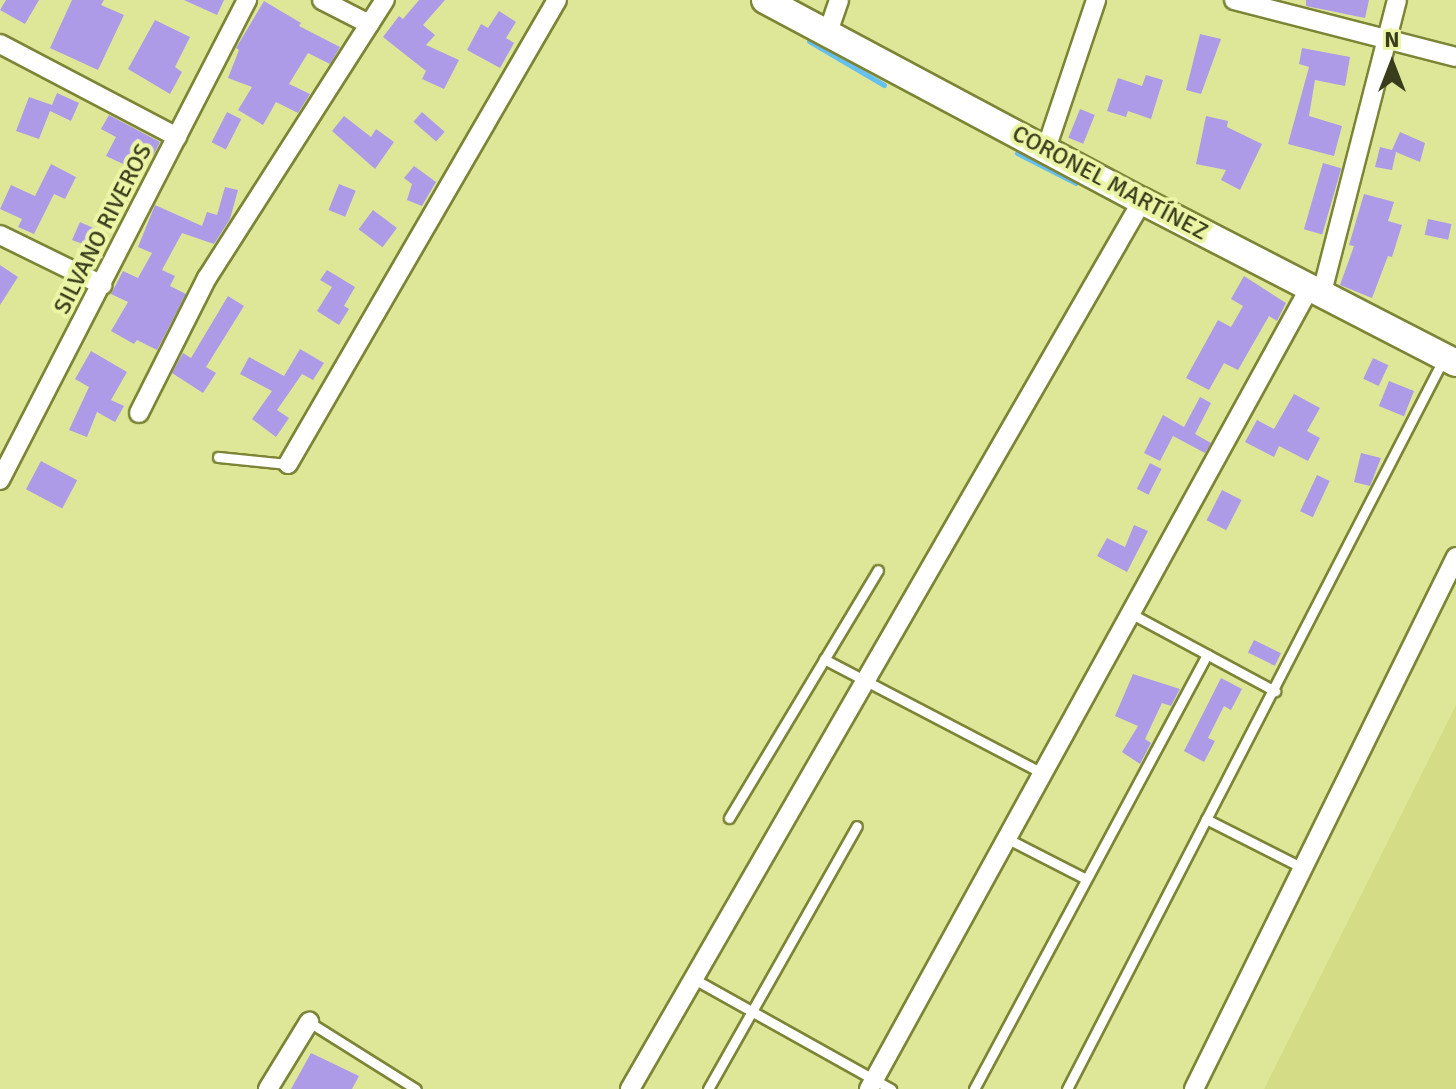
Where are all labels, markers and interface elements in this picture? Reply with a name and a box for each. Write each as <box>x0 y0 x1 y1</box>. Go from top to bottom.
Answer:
north arrow <box>1352 24 1432 104</box>
text: N <box>1384 26 1400 53</box>
street label: CORONEL MARTÍNEZ <box>1007 119 1213 247</box>
street label: SILVANO RIVEROS <box>48 139 158 319</box>

